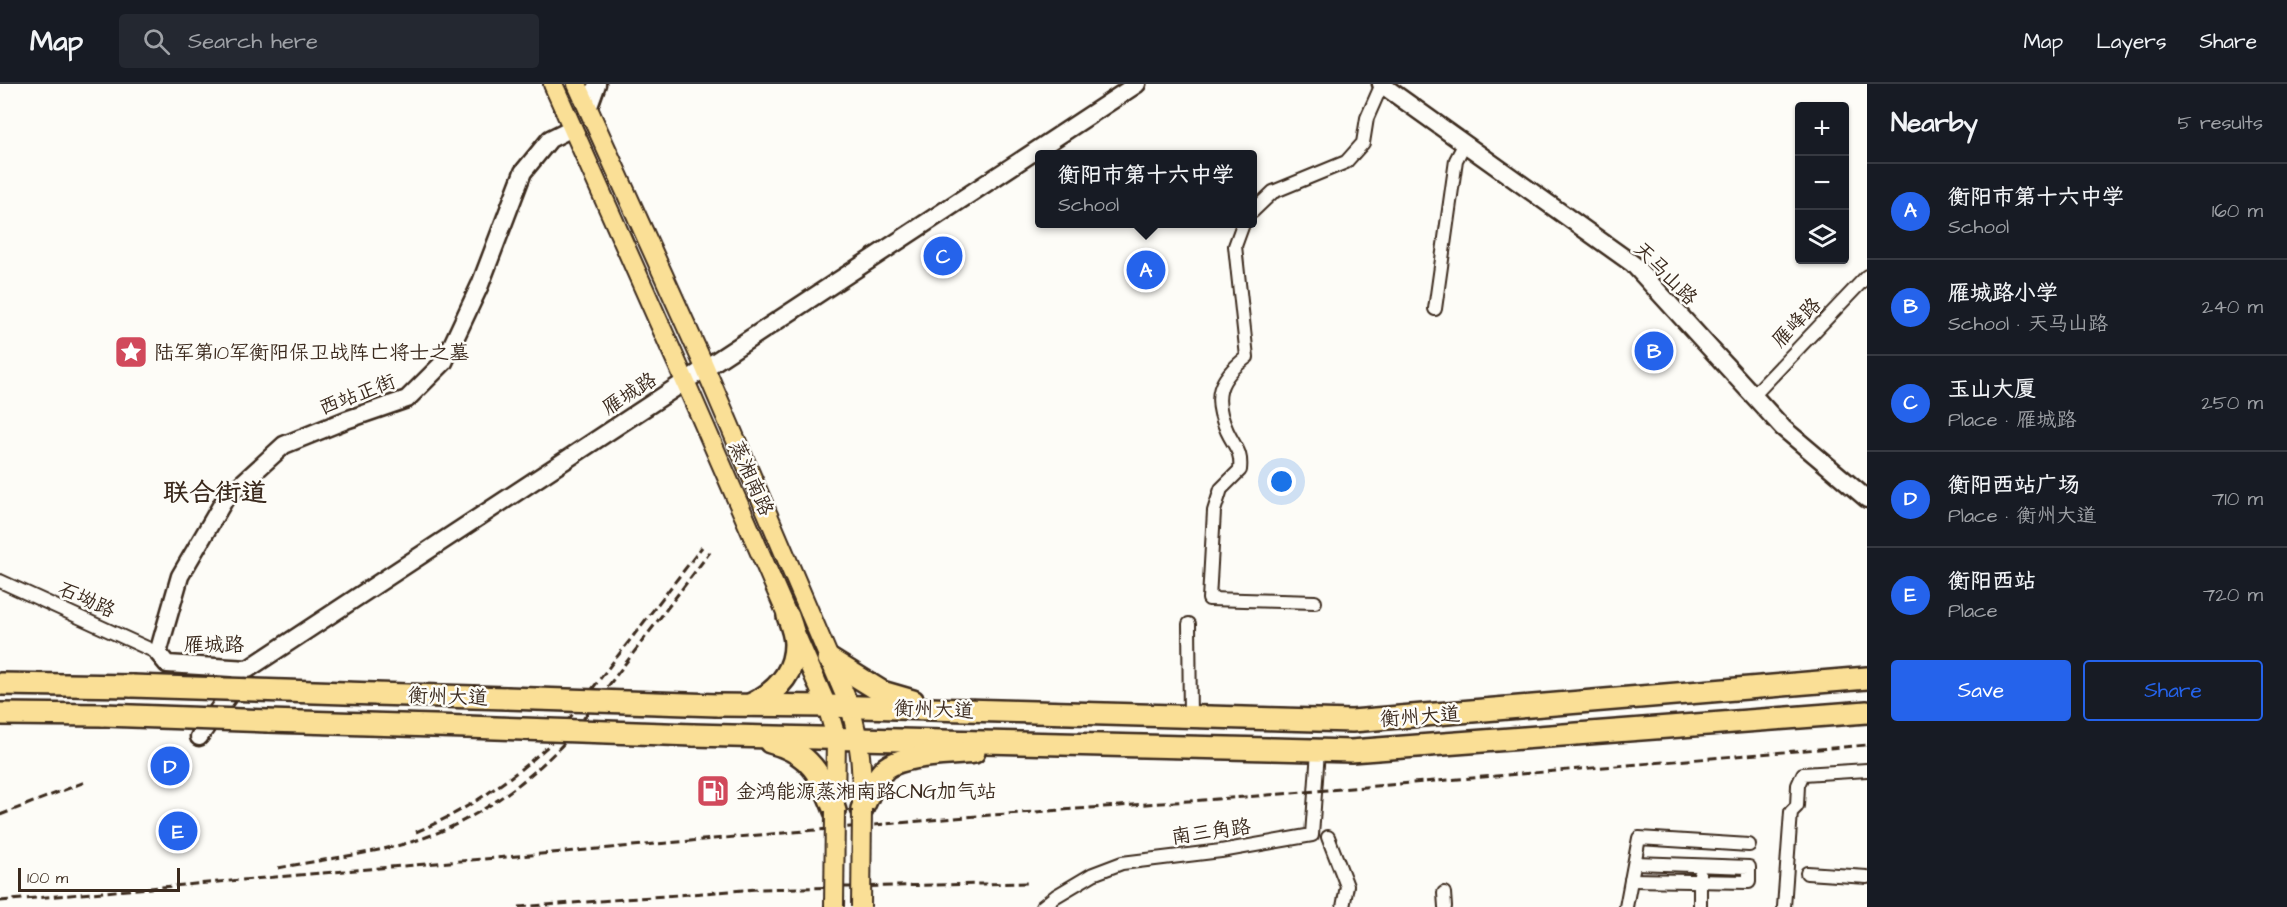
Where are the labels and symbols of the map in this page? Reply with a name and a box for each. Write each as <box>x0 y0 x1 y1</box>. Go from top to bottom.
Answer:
pin: C <box>924 234 962 279</box>
street label: 天马山路 <box>1627 236 1704 313</box>
pin: A <box>1126 248 1166 292</box>
street label: 雁峰路 <box>1766 291 1828 354</box>
pin: B <box>1634 328 1674 374</box>
place icon: 陆军第10军衡阳保卫战阵亡将士之墓 <box>113 334 149 370</box>
place label: 陆军第10军衡阳保卫战阵亡将士之墓 <box>154 339 469 367</box>
street label: 雁城路 <box>597 365 663 422</box>
street label: 西站正街 <box>315 368 400 422</box>
street label: 蒸湘南路 <box>722 436 781 522</box>
your location <box>1267 467 1296 496</box>
district label: 联合街道 <box>163 475 267 511</box>
street label: 石坳路 <box>53 575 121 625</box>
street label: 雁城路 <box>184 631 245 659</box>
street label: 衡州大道 <box>408 682 488 712</box>
street label: 衡州大道 <box>894 695 974 725</box>
street label: 衡州大道 <box>1379 700 1461 734</box>
pin: D <box>150 744 190 788</box>
fuel station icon: 金鸿能源蒸湘南路CNG加气站 <box>695 773 731 809</box>
place label: 金鸿能源蒸湘南路CNG加气站 <box>736 778 997 806</box>
pin: E <box>158 808 198 854</box>
street label: 南三角路 <box>1170 812 1254 851</box>
scale bar <box>18 865 180 892</box>

